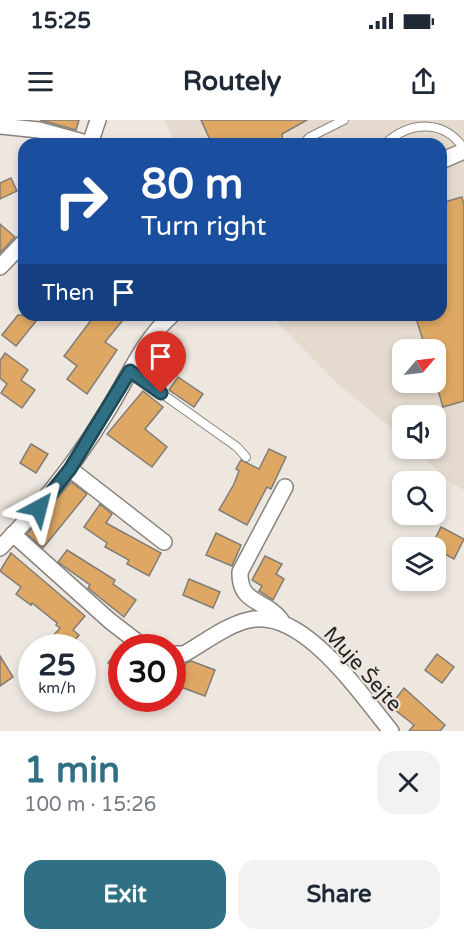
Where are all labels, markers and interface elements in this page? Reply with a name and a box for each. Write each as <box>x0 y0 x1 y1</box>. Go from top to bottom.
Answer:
text: 15:25 <box>30 8 91 34</box>
icon: menu <box>24 65 57 98</box>
text: Routely <box>183 65 281 98</box>
icon: share <box>407 65 440 98</box>
text: 80 m <box>141 159 243 210</box>
icon: right <box>42 162 120 240</box>
text: Turn right <box>141 210 267 243</box>
icon: arrive <box>107 276 140 309</box>
text: Then <box>42 280 95 306</box>
pin <box>135 331 186 393</box>
north arrow <box>392 339 446 393</box>
map controls <box>392 339 446 591</box>
icon: arrive <box>144 340 177 373</box>
button: sound <box>392 405 446 459</box>
button: search <box>392 471 446 525</box>
position arrow <box>7 476 71 540</box>
button: layers <box>392 537 446 591</box>
street label: Muje Šejte <box>318 622 407 717</box>
speed limit sign: 30 <box>108 634 186 712</box>
text: 25 <box>38 647 76 684</box>
text: km/h <box>38 679 76 697</box>
text: 1 min <box>24 749 120 792</box>
button: close <box>377 751 440 814</box>
text: 100 m · 15:26 <box>24 793 156 817</box>
button: Exit <box>24 860 226 929</box>
button: Share <box>238 860 440 929</box>

